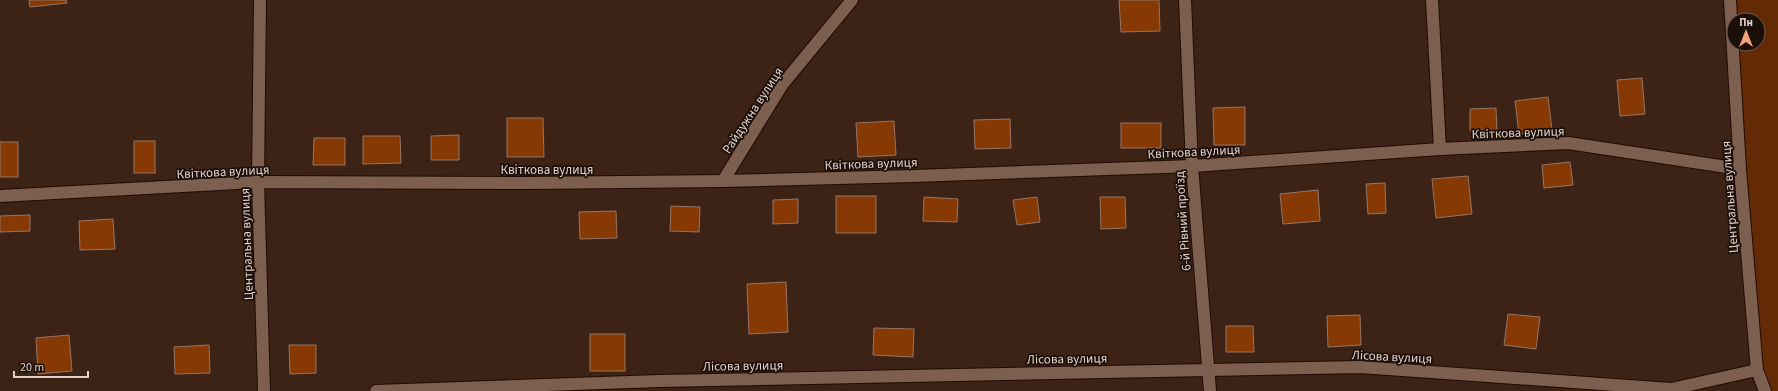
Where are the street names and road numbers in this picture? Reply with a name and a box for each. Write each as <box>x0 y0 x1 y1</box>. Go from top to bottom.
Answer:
street label: Райдужна вулиця <box>718 64 788 157</box>
street label: Квіткова вулиця <box>1471 122 1565 144</box>
street label: Центральна вулиця <box>1717 140 1743 254</box>
street label: Квіткова вулиця <box>1147 141 1241 163</box>
street label: Квіткова вулиця <box>824 153 918 175</box>
street label: Квіткова вулиця <box>176 161 270 183</box>
street label: Квіткова вулиця <box>500 161 594 179</box>
street label: 6-й Рівний проїзд <box>1171 171 1195 271</box>
street label: Центральна вулиця <box>236 188 258 300</box>
street label: Лісова вулиця <box>1351 346 1433 368</box>
street label: Лісова вулиця <box>1027 349 1107 369</box>
street label: Лісова вулиця <box>703 356 783 376</box>

